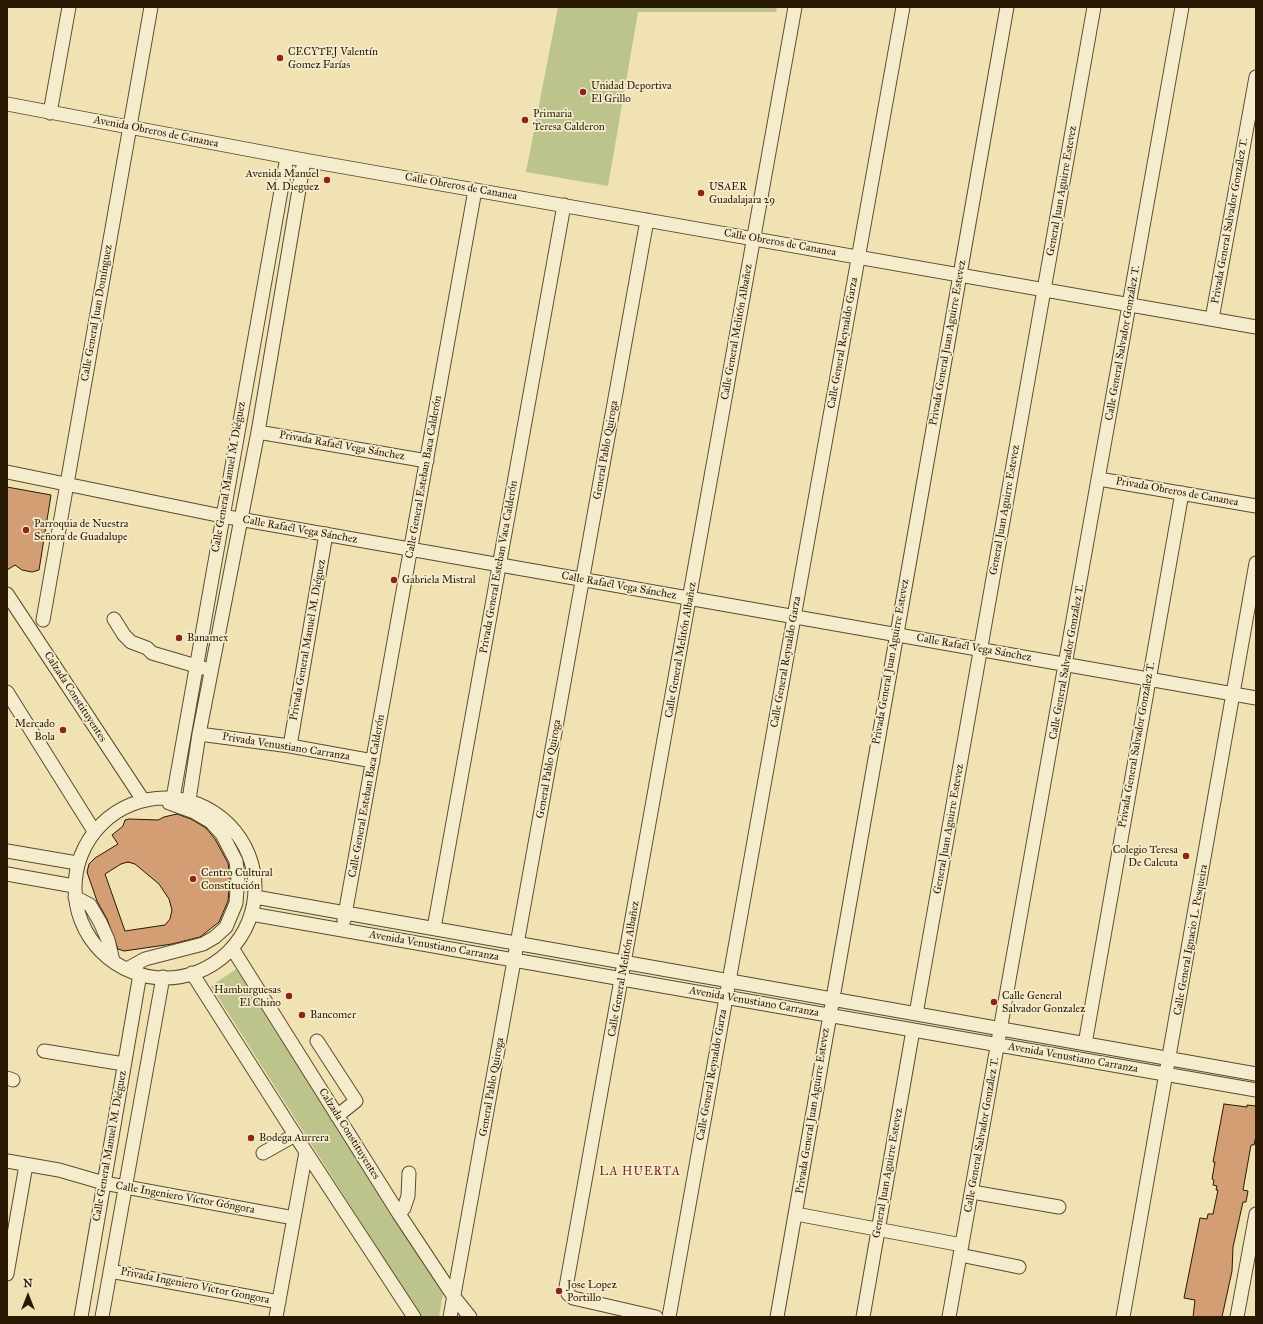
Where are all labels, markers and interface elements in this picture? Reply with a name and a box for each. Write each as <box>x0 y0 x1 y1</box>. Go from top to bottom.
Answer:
place label: CECYTEJ Valentín Gomez Farías <box>288 45 378 71</box>
marker: CECYTEJ Valentín Gomez Farías <box>275 53 285 63</box>
place label: Unidad Deportiva El Grillo <box>591 79 672 105</box>
marker: Unidad Deportiva El Grillo <box>578 87 588 97</box>
place label: Primaria Teresa Calderon <box>533 107 605 133</box>
street label: Avenida Obreros de Cananea <box>92 113 220 151</box>
marker: Primaria Teresa Calderon <box>520 115 530 125</box>
street label: General Juan Aguirre Estevez <box>1044 125 1080 257</box>
street label: Privada General Salvador González T. <box>1209 137 1251 305</box>
place label: Avenida Manuel M. Dieguez <box>246 167 319 193</box>
street label: Calle Obreros de Cananea <box>404 171 518 203</box>
marker: Avenida Manuel M. Dieguez <box>322 175 332 185</box>
place label: USAER Guadalajara 29 <box>709 180 775 206</box>
marker: USAER Guadalajara 29 <box>696 188 706 198</box>
street label: Calle Obreros de Cananea <box>723 227 837 259</box>
street label: Calle General Juan Domínguez <box>78 244 116 382</box>
street label: Privada General Juan Aguirre Estevez <box>927 259 969 427</box>
street label: Calle General Melitón Albañez <box>719 263 755 401</box>
street label: Calle General Salvador González T. <box>1103 264 1143 422</box>
street label: Calle General Reynaldo Garza <box>825 276 861 410</box>
street label: Calle General Esteban Baca Calderón <box>403 394 445 560</box>
street label: General Pablo Quiroga <box>591 399 621 501</box>
street label: Calle General Manuel M. Diéguez <box>209 401 249 553</box>
street label: Privada Rafaél Vega Sánchez <box>278 428 406 464</box>
street label: General Juan Aguirre Estevez <box>987 444 1023 576</box>
street label: Privada Obreros de Cananea <box>1115 475 1239 509</box>
street label: Privada General Esteban Vaca Calderón <box>477 479 521 655</box>
street label: Calle Rafaél Vega Sánchez <box>241 513 359 547</box>
place label: Parroquia de Nuestra Señora de Guadalupe <box>34 517 128 543</box>
marker: Parroquia de Nuestra Señora de Guadalupe <box>21 525 31 535</box>
street label: Privada General Manuel M. Diéguez <box>287 558 329 722</box>
street label: Calle Rafaél Vega Sánchez <box>560 569 678 603</box>
place label: Gabriela Mistral <box>402 573 476 587</box>
marker: Gabriela Mistral <box>389 575 399 585</box>
street label: Privada General Juan Aguirre Estevez <box>870 578 912 746</box>
street label: Calle General Melitón Albañez <box>663 581 699 719</box>
street label: Calle General Salvador González T. <box>1047 583 1087 741</box>
street label: Calle General Reynaldo Garza <box>768 595 804 729</box>
place label: Banamex <box>187 631 228 645</box>
street label: Calle Rafaél Vega Sánchez <box>915 631 1033 665</box>
marker: Banamex <box>174 633 184 643</box>
street label: Calzada Constituyentes <box>41 649 109 745</box>
street label: Privada General Salvador González T. <box>1116 661 1158 829</box>
street label: Calle General Esteban Baca Calderón <box>346 713 388 879</box>
place label: Mercado Bola <box>15 717 55 743</box>
street label: General Pablo Quiroga <box>534 718 564 820</box>
marker: Mercado Bola <box>58 725 68 735</box>
street label: Privada Venustiano Carranza <box>221 730 351 764</box>
street label: General Juan Aguirre Estevez <box>931 763 967 895</box>
place label: Colegio Teresa De Calcuta <box>1113 843 1178 869</box>
marker: Colegio Teresa De Calcuta <box>1181 851 1191 861</box>
street label: Calle General Ignacio L. Pesqueira <box>1171 863 1211 1017</box>
place label: Centro Cultural Constitución <box>201 866 273 892</box>
marker: Centro Cultural Constitución <box>188 874 198 884</box>
street label: Calle General Melitón Albañez <box>606 900 642 1038</box>
street label: Avenida Venustiano Carranza <box>368 928 500 964</box>
place label: Hamburguesas El Chino <box>214 983 281 1009</box>
street label: Avenida Venustiano Carranza <box>688 984 820 1020</box>
place label: Calle General Salvador Gonzalez <box>1002 989 1085 1015</box>
marker: Hamburguesas El Chino <box>284 991 294 1001</box>
marker: Calle General Salvador Gonzalez <box>989 997 999 1007</box>
place label: Bancomer <box>310 1008 356 1022</box>
street label: Calle General Reynaldo Garza <box>694 1008 730 1142</box>
marker: Bancomer <box>297 1010 307 1020</box>
street label: Privada General Juan Aguirre Estevez <box>793 1027 833 1195</box>
street label: General Pablo Quiroga <box>477 1036 507 1138</box>
street label: Avenida Venustiano Carranza <box>1007 1040 1139 1076</box>
street label: Calle General Salvador González T. <box>962 1056 1002 1214</box>
street label: Calle General Manuel M. Diéguez <box>90 1070 130 1222</box>
street label: Calzada Constituyentes <box>316 1086 382 1182</box>
street label: General Juan Aguirre Estevez <box>870 1107 906 1239</box>
place label: Bodega Aurrera <box>259 1131 329 1145</box>
marker: Bodega Aurrera <box>246 1133 256 1143</box>
district label: LA HUERTA <box>599 1165 681 1179</box>
street label: Calle Ingeniero Víctor Góngora <box>114 1179 256 1217</box>
street label: Privada Ingeniero Víctor Gongora <box>119 1265 271 1307</box>
north arrow <box>8 1276 48 1316</box>
text: N <box>23 1277 33 1290</box>
place label: Jose Lopez Portillo <box>567 1278 617 1304</box>
marker: Jose Lopez Portillo <box>554 1286 564 1296</box>

